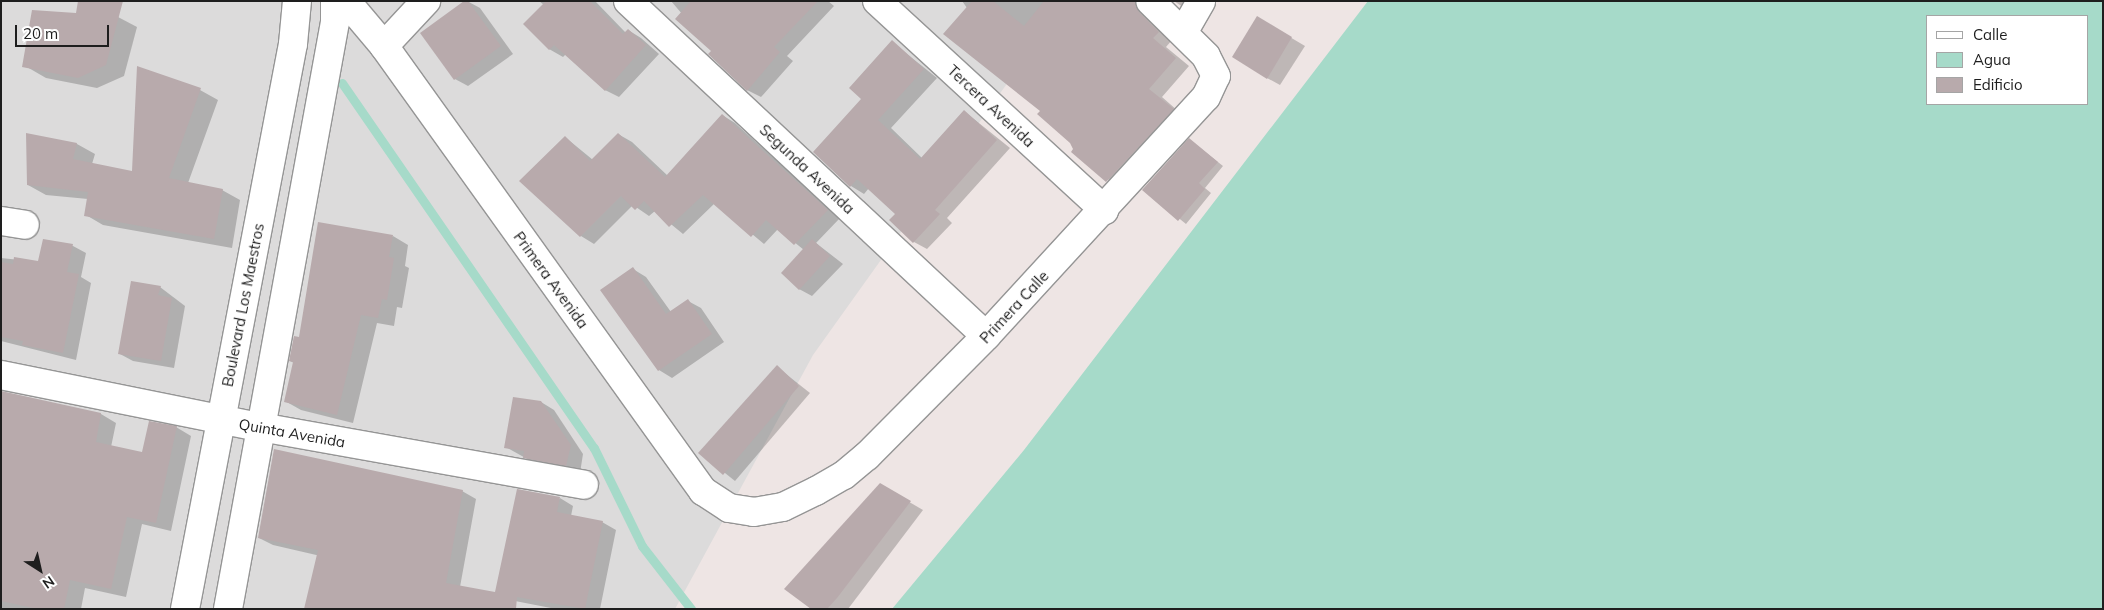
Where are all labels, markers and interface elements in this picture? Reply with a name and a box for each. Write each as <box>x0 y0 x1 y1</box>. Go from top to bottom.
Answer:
scale bar <box>18 15 111 47</box>
legend <box>1926 15 2089 105</box>
text: 20 m <box>23 24 58 43</box>
text: Calle <box>1973 25 2007 44</box>
text: Agua <box>1973 50 2011 69</box>
street label: Tercera Avenida <box>944 61 1038 151</box>
text: Edificio <box>1973 75 2023 94</box>
street label: Segunda Avenida <box>756 121 858 217</box>
street label: Boulevard Los Maestros <box>218 222 268 388</box>
street label: Primera Avenida <box>510 228 592 332</box>
street label: Primera Calle <box>976 267 1052 347</box>
street label: Quinta Avenida <box>237 415 347 451</box>
north arrow <box>15 545 65 595</box>
text: N <box>39 572 58 593</box>

